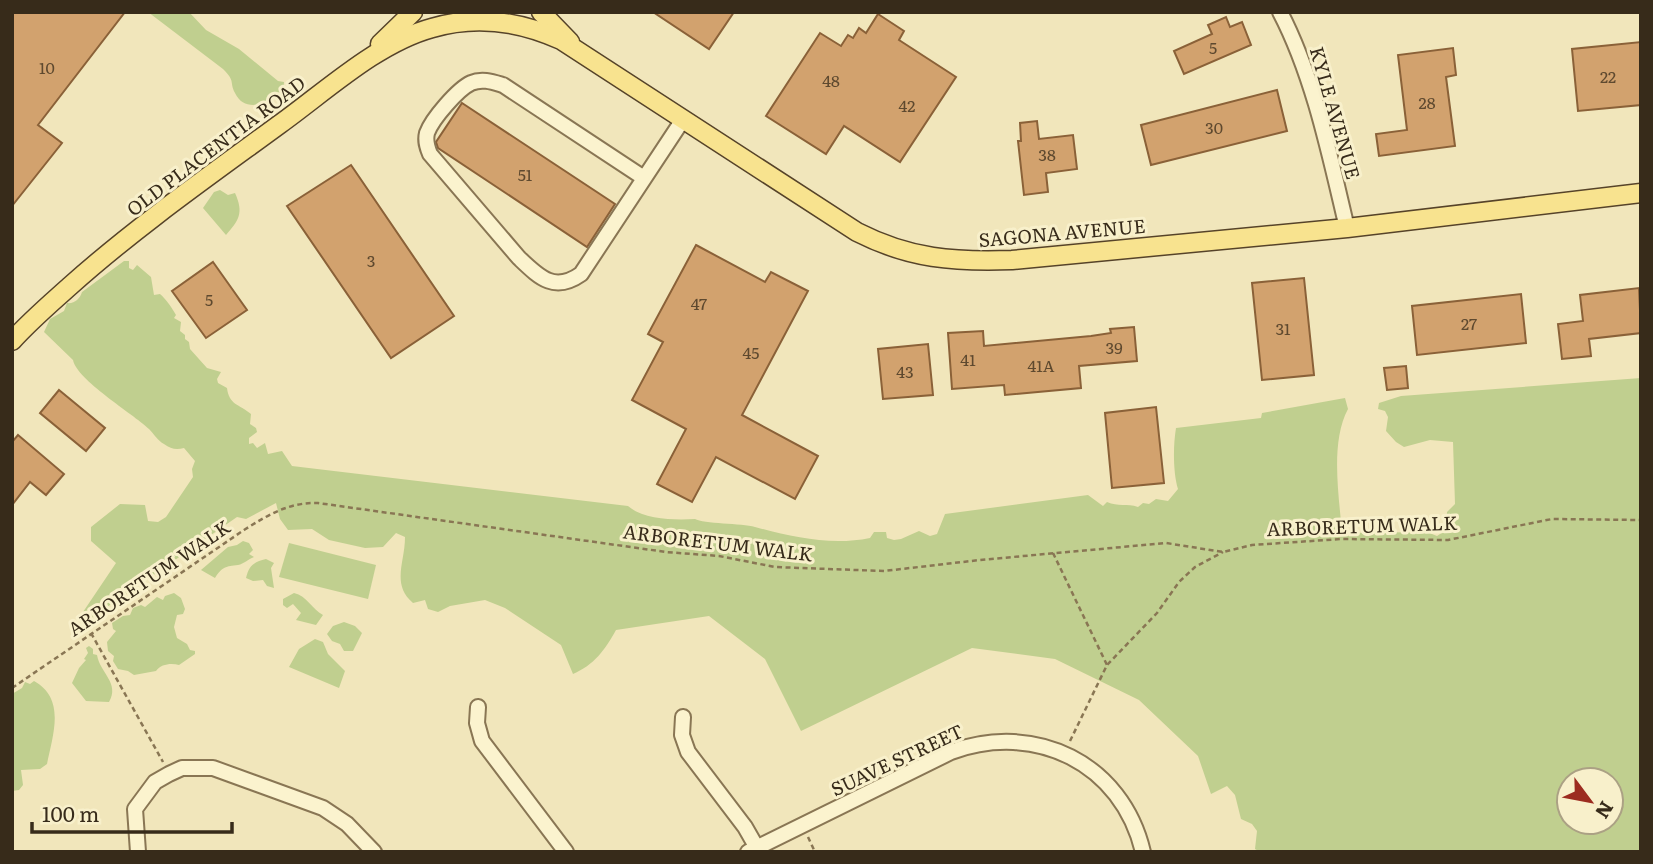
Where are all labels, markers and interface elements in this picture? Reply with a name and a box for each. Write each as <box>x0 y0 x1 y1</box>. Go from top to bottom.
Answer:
house number: 5 <box>1209 35 1217 59</box>
street label: KYLE AVENUE <box>1304 43 1368 182</box>
house number: 10 <box>39 55 55 79</box>
house number: 22 <box>1600 64 1616 88</box>
street label: OLD PLACENTIA ROAD <box>120 68 311 222</box>
house number: 48 <box>822 68 840 92</box>
house number: 28 <box>1419 90 1436 114</box>
house number: 42 <box>899 93 915 117</box>
house number: 30 <box>1205 115 1223 139</box>
house number: 38 <box>1038 142 1056 166</box>
house number: 51 <box>518 162 533 186</box>
street label: SAGONA AVENUE <box>977 211 1146 253</box>
house number: 3 <box>367 248 375 272</box>
house number: 5 <box>205 287 213 311</box>
house number: 47 <box>691 291 707 315</box>
house number: 27 <box>1461 311 1477 335</box>
house number: 31 <box>1275 316 1291 340</box>
house number: 39 <box>1105 335 1123 359</box>
house number: 45 <box>743 340 759 364</box>
house number: 41 <box>960 347 976 371</box>
house number: 41A <box>1027 353 1055 377</box>
house number: 43 <box>896 359 914 383</box>
street label: ARBORETUM WALK <box>1266 508 1458 542</box>
street label: ARBORETUM WALK <box>61 512 236 642</box>
street label: ARBORETUM WALK <box>622 516 815 568</box>
street label: SUAVE STREET <box>826 716 968 802</box>
north arrow <box>1555 766 1625 836</box>
scale bar <box>32 790 231 834</box>
text: N <box>1589 796 1621 825</box>
text: 100 m <box>42 797 99 828</box>

